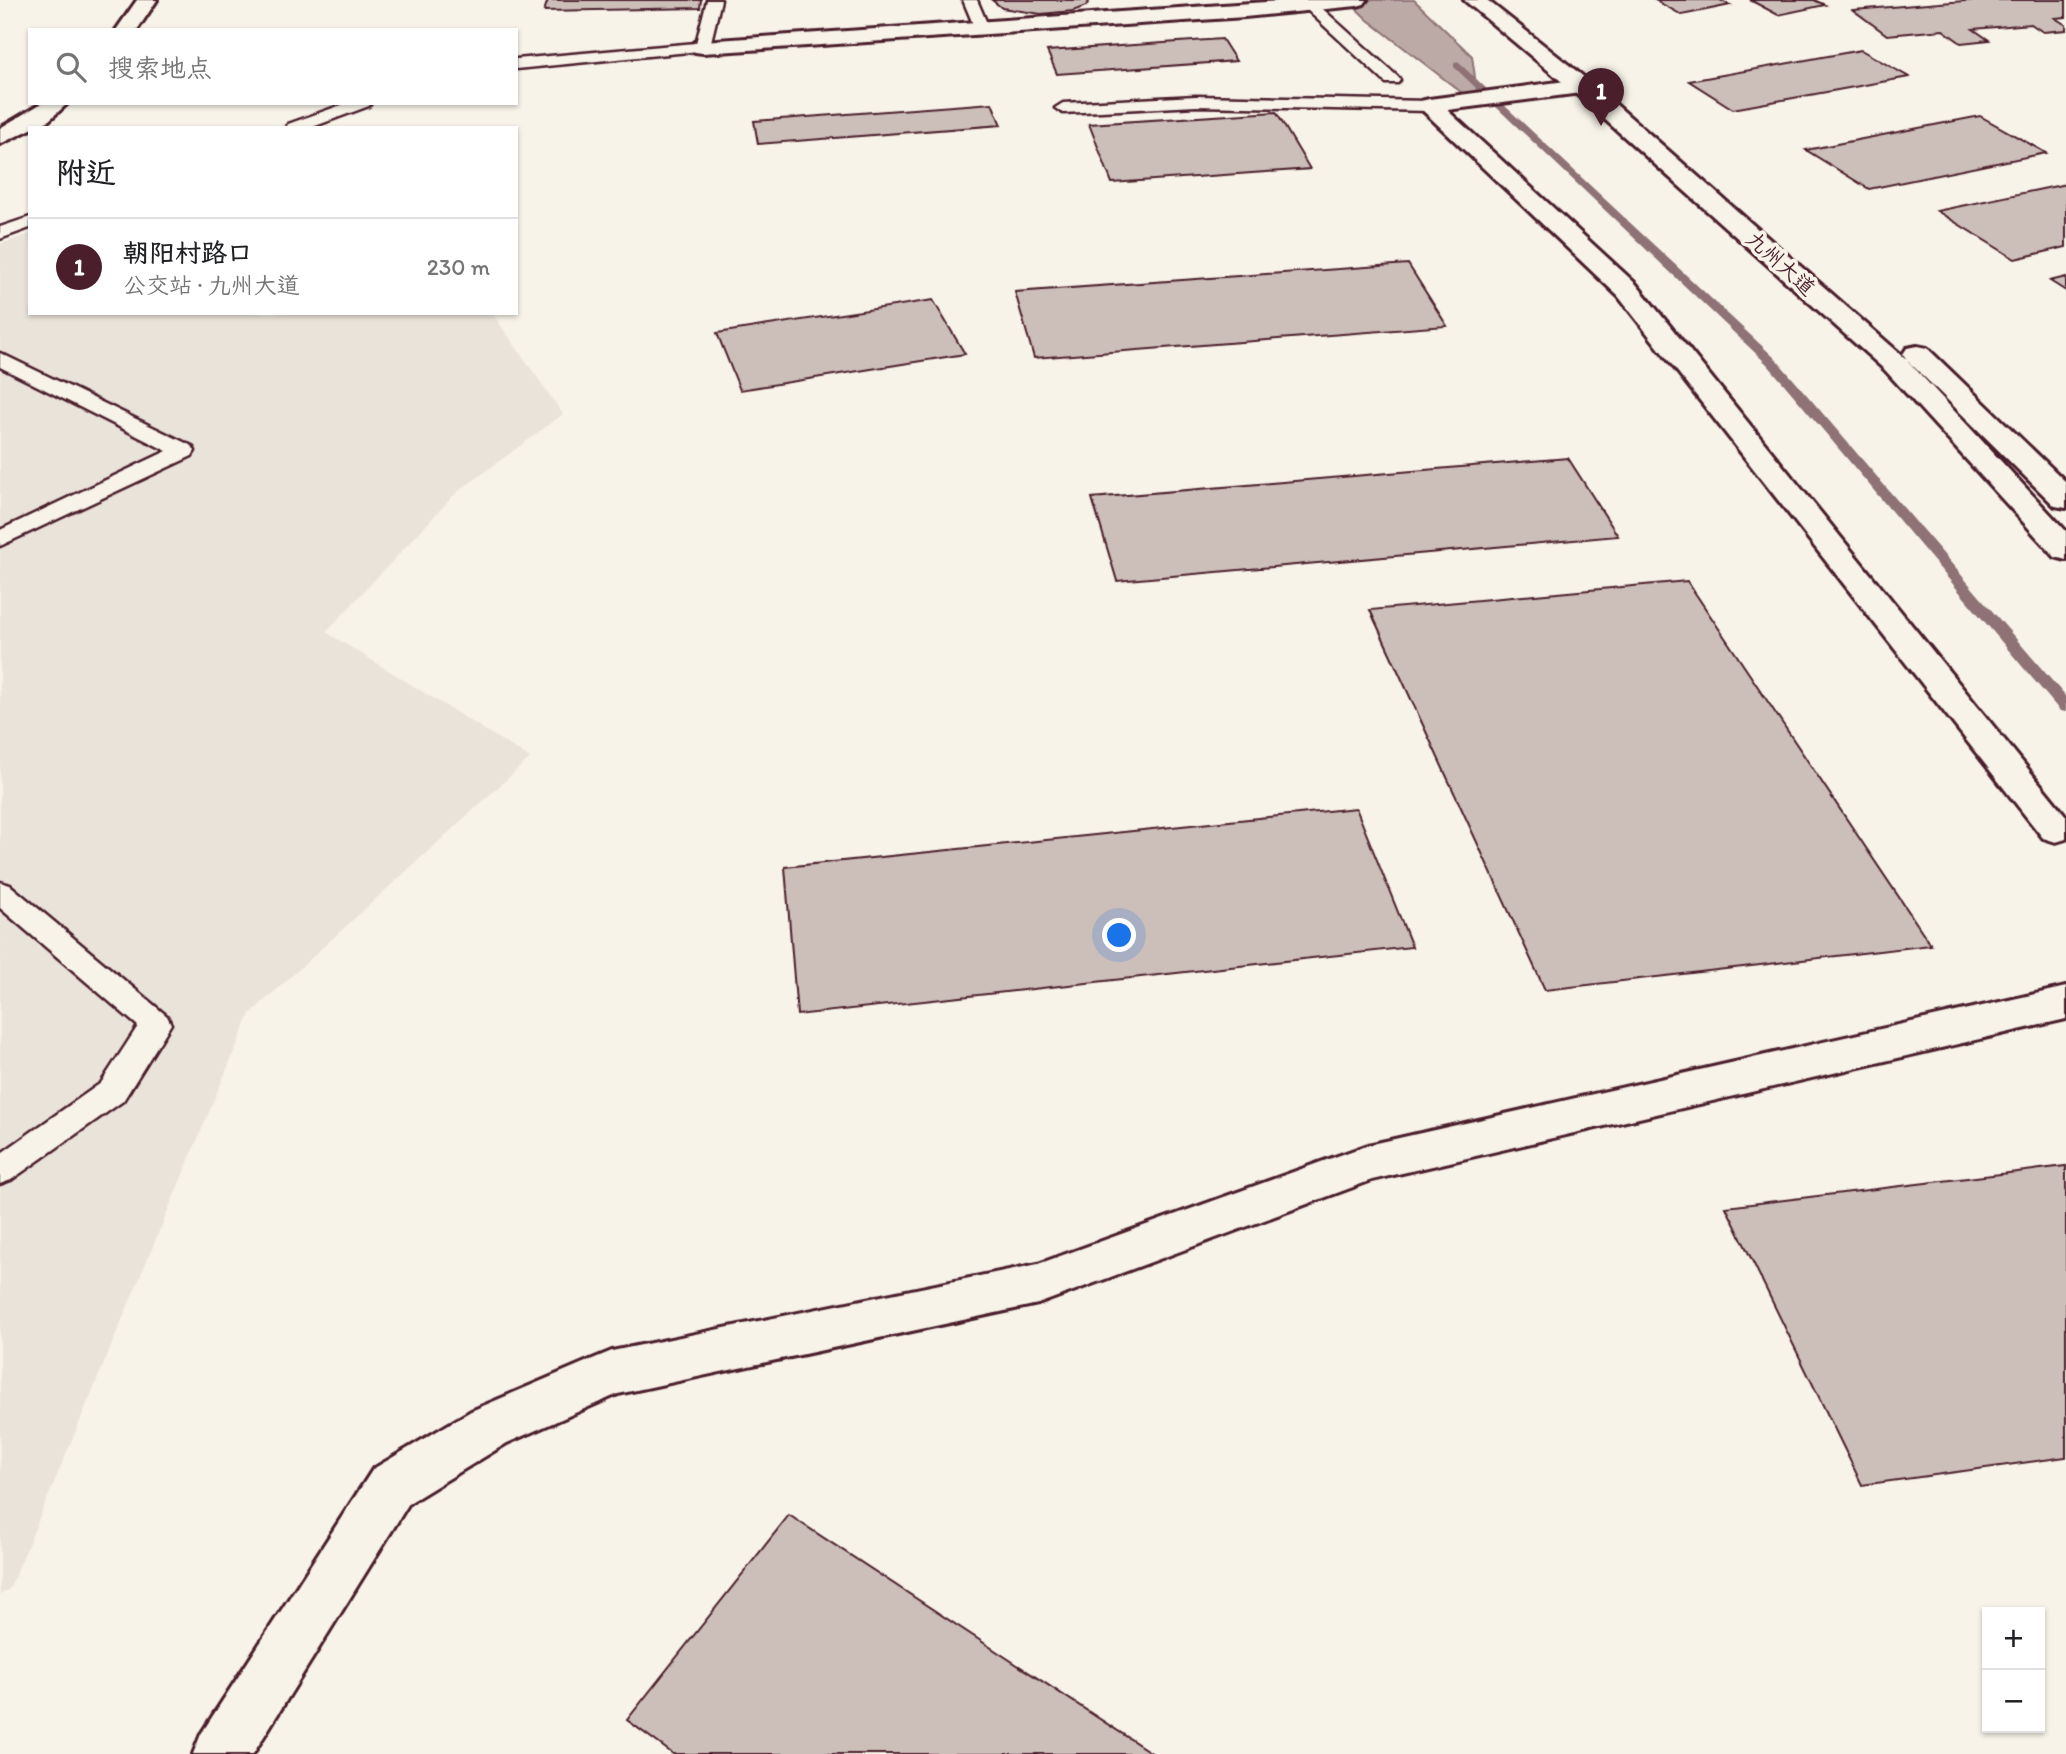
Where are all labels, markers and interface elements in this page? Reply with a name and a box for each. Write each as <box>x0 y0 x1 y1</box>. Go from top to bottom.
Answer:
search box <box>28 28 518 105</box>
icon: search <box>52 48 90 86</box>
text: 搜索地点 <box>108 52 212 84</box>
pin: 1 <box>1578 68 1624 126</box>
text: 附近 <box>56 154 116 191</box>
street label: 九州大道 <box>1741 226 1821 300</box>
text: 朝阳村路口 <box>123 237 253 269</box>
text: 1 <box>74 253 84 281</box>
text: 230 m <box>427 253 490 281</box>
text: 公交站 · 九州大道 <box>123 271 300 299</box>
your location <box>1102 918 1136 952</box>
map controls <box>1982 1607 2045 1733</box>
button: + <box>1982 1607 2045 1670</box>
button: − <box>1982 1670 2045 1733</box>

